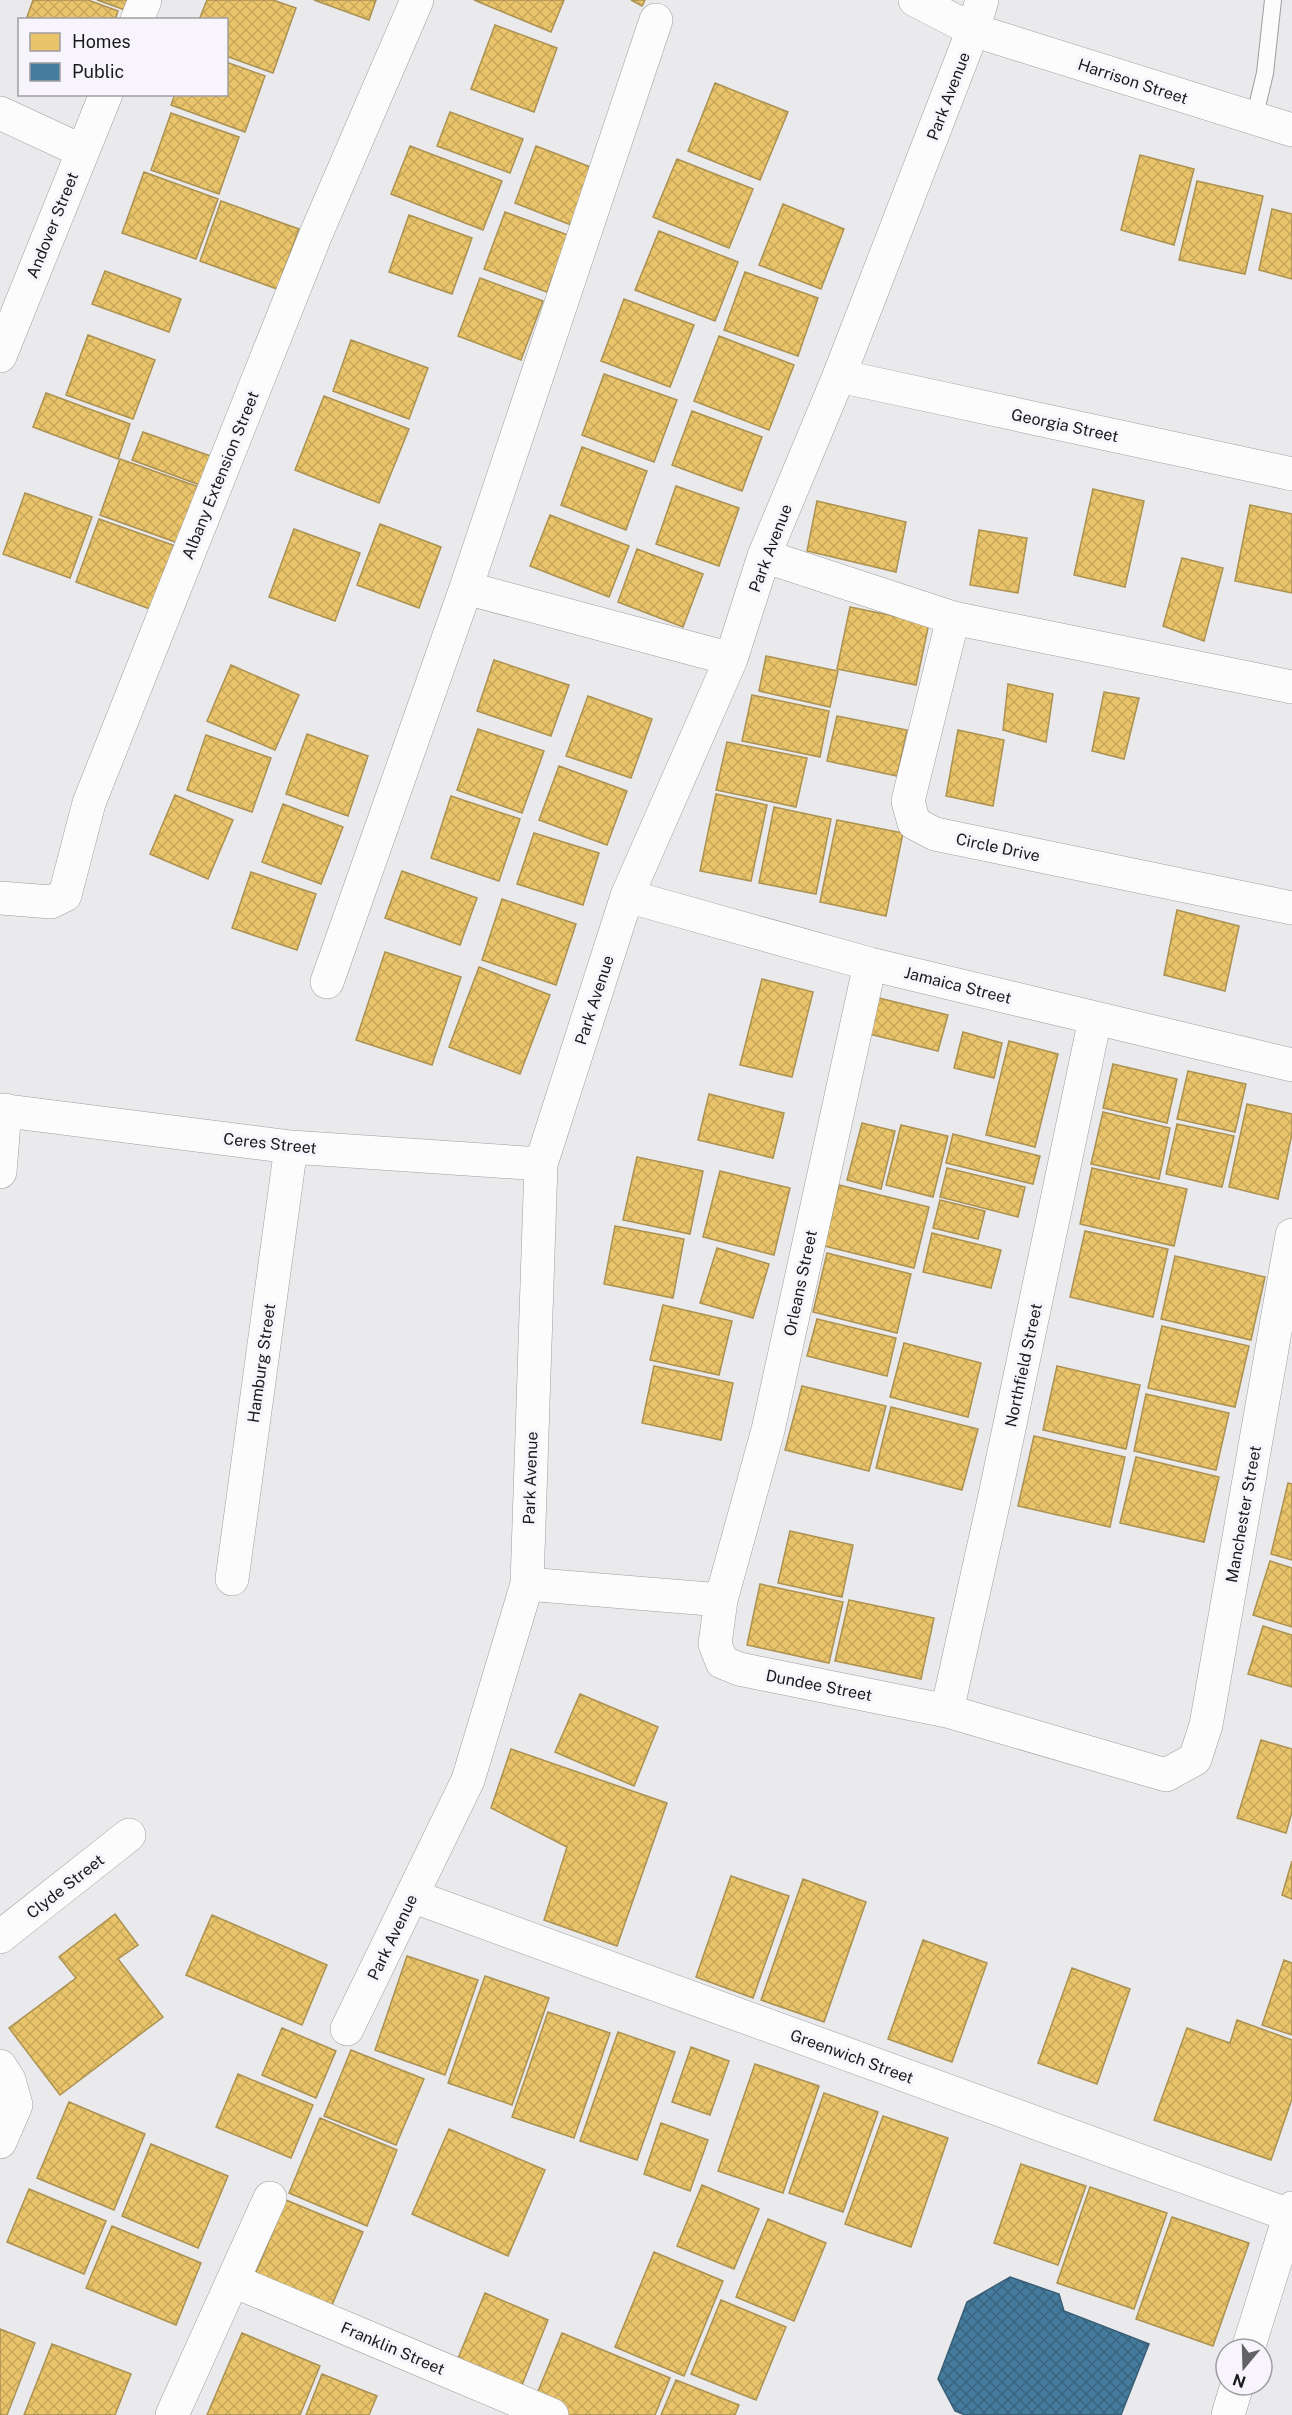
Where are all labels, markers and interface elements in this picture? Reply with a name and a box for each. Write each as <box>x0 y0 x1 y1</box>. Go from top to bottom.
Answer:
legend <box>18 18 228 96</box>
text: Homes <box>72 31 131 52</box>
street label: Park Avenue <box>923 49 974 143</box>
street label: Harrison Street <box>1075 55 1190 108</box>
text: Public <box>72 61 124 82</box>
street label: Andover Street <box>23 169 82 281</box>
street label: Albany Extension Street <box>178 388 263 562</box>
street label: Georgia Street <box>1009 405 1120 446</box>
street label: Park Avenue <box>745 501 796 595</box>
street label: Circle Drive <box>954 829 1042 866</box>
street label: Park Avenue <box>571 953 618 1047</box>
street label: Jamaica Street <box>902 963 1013 1008</box>
street label: Ceres Street <box>222 1129 318 1158</box>
street label: Orleans Street <box>780 1228 821 1338</box>
street label: Northfield Street <box>1001 1301 1046 1429</box>
street label: Hamburg Street <box>244 1302 279 1424</box>
street label: Park Avenue <box>519 1431 542 1525</box>
street label: Manchester Street <box>1222 1444 1265 1584</box>
street label: Dundee Street <box>764 1666 874 1705</box>
street label: Clyde Street <box>23 1850 108 1923</box>
street label: Park Avenue <box>364 1891 421 1983</box>
street label: Greenwich Street <box>788 2025 916 2088</box>
street label: Franklin Street <box>338 2318 448 2379</box>
north arrow <box>1214 2337 1274 2397</box>
text: N <box>1230 2370 1248 2392</box>

